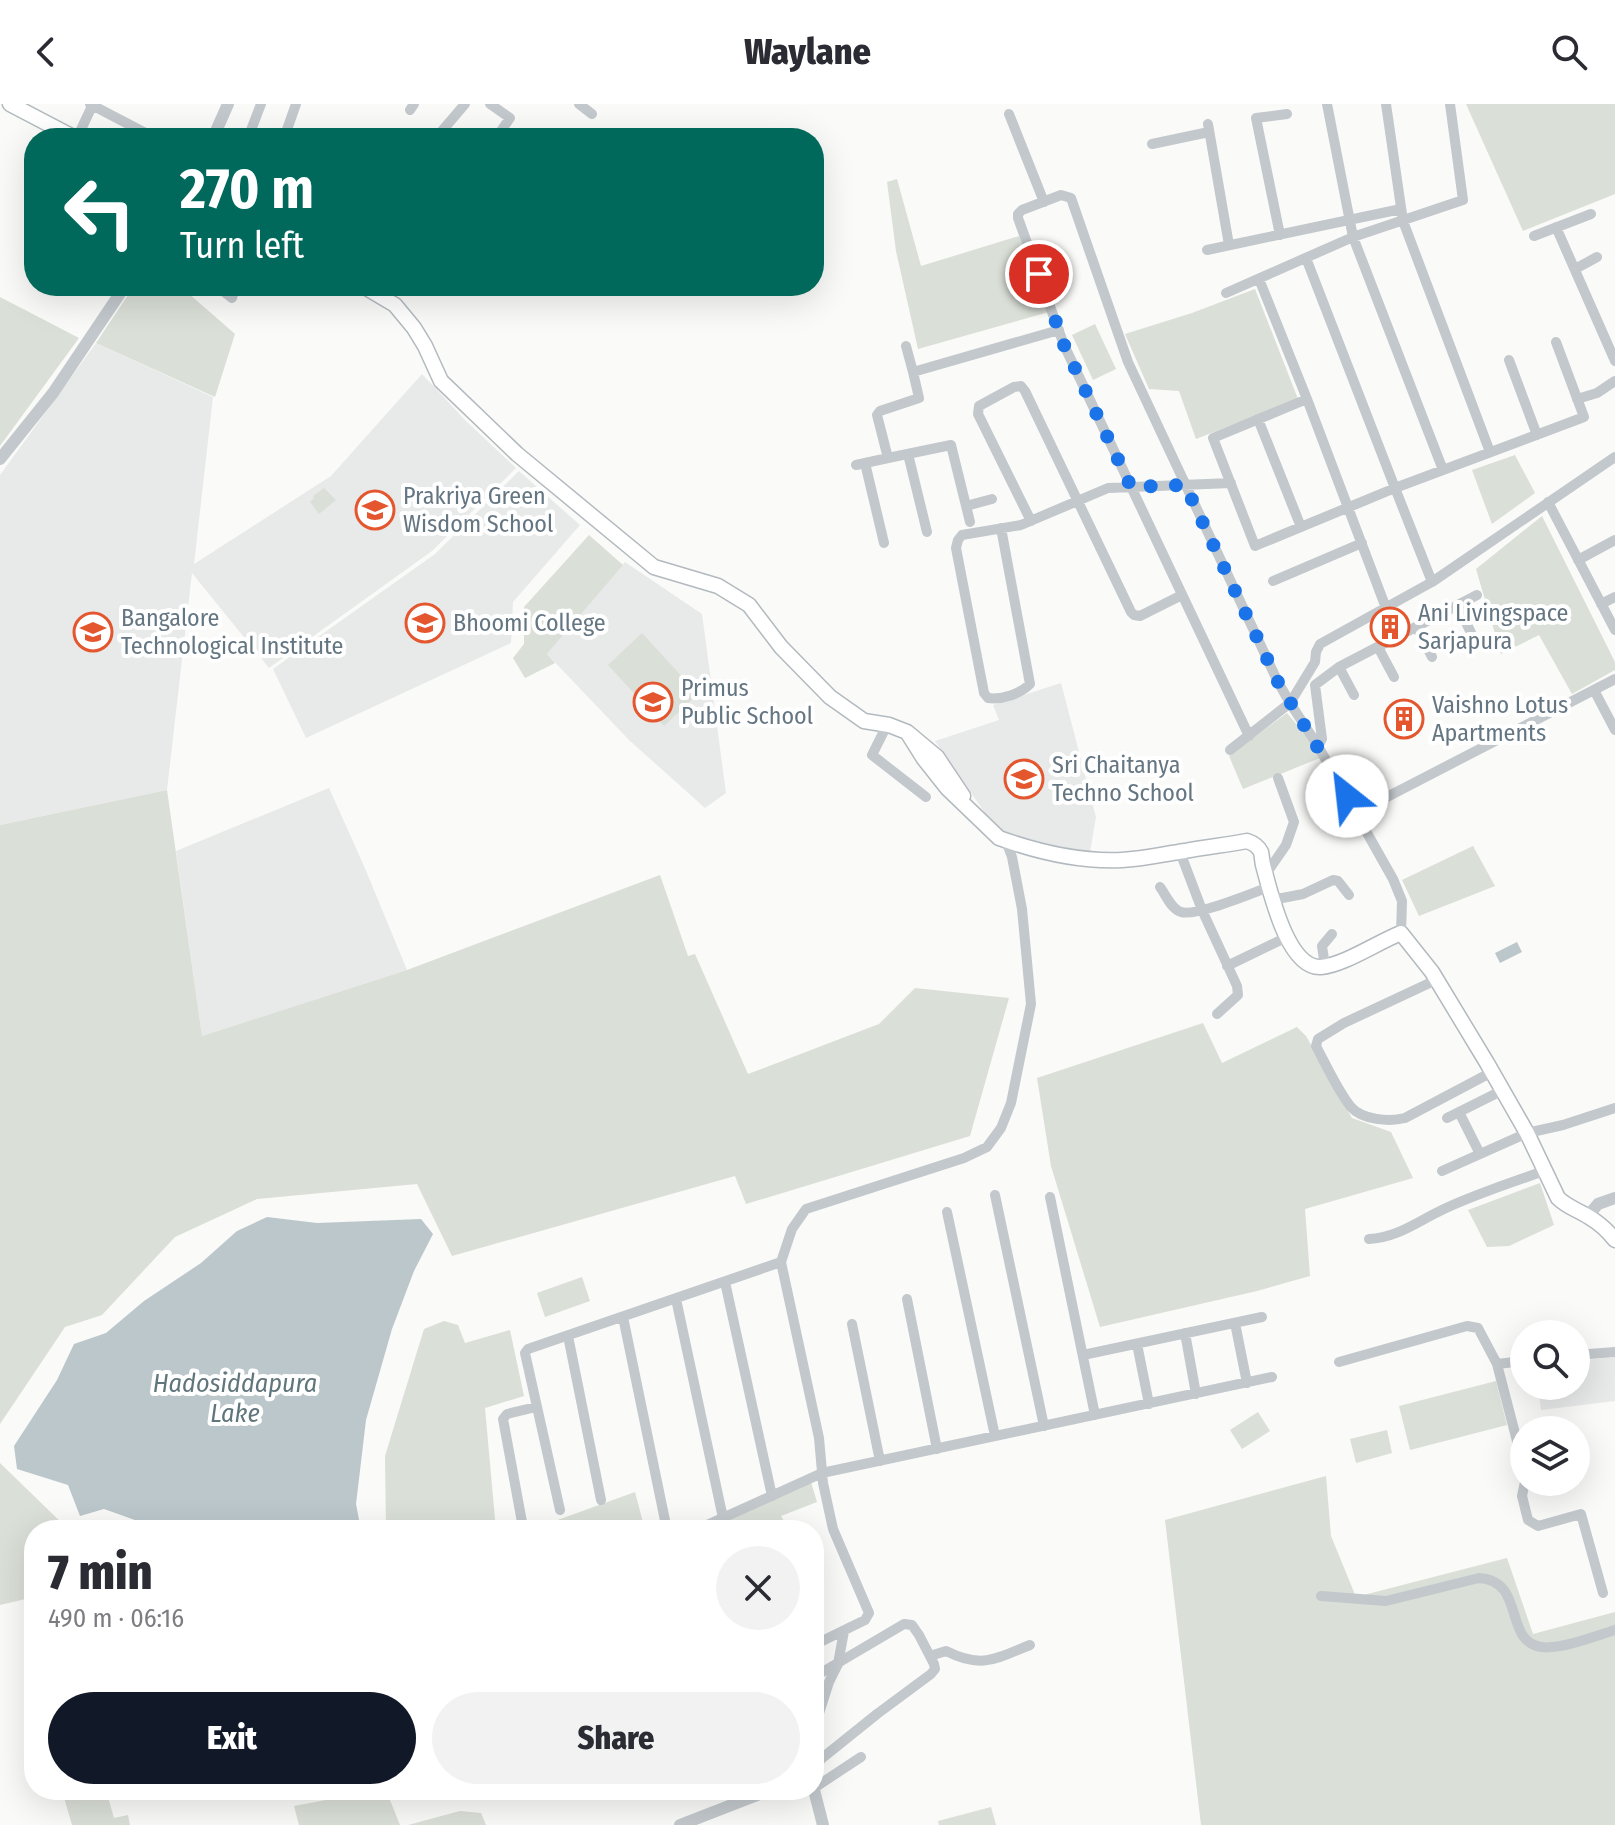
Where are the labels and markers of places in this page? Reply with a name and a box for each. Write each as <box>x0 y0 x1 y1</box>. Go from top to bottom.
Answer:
pin <box>1005 240 1073 308</box>
place label: Prakriya Green Wisdom School <box>403 482 553 538</box>
school or university icon: Prakriya Green Wisdom School <box>354 489 396 531</box>
place label: Ani Livingspace Sarjapura <box>1418 599 1568 655</box>
school or university icon: Bhoomi College <box>404 602 446 644</box>
place label: Bangalore Technological Institute <box>121 604 343 660</box>
building icon: Ani Livingspace Sarjapura <box>1369 606 1411 648</box>
place label: Bhoomi College <box>453 609 606 637</box>
school or university icon: Bangalore Technological Institute <box>72 611 114 653</box>
place label: Primus Public School <box>681 674 813 730</box>
school or university icon: Primus Public School <box>632 681 674 723</box>
place label: Vaishno Lotus Apartments <box>1432 691 1568 747</box>
building icon: Vaishno Lotus Apartments <box>1383 698 1425 740</box>
place label: Sri Chaitanya Techno School <box>1052 751 1194 807</box>
school or university icon: Sri Chaitanya Techno School <box>1003 758 1045 800</box>

